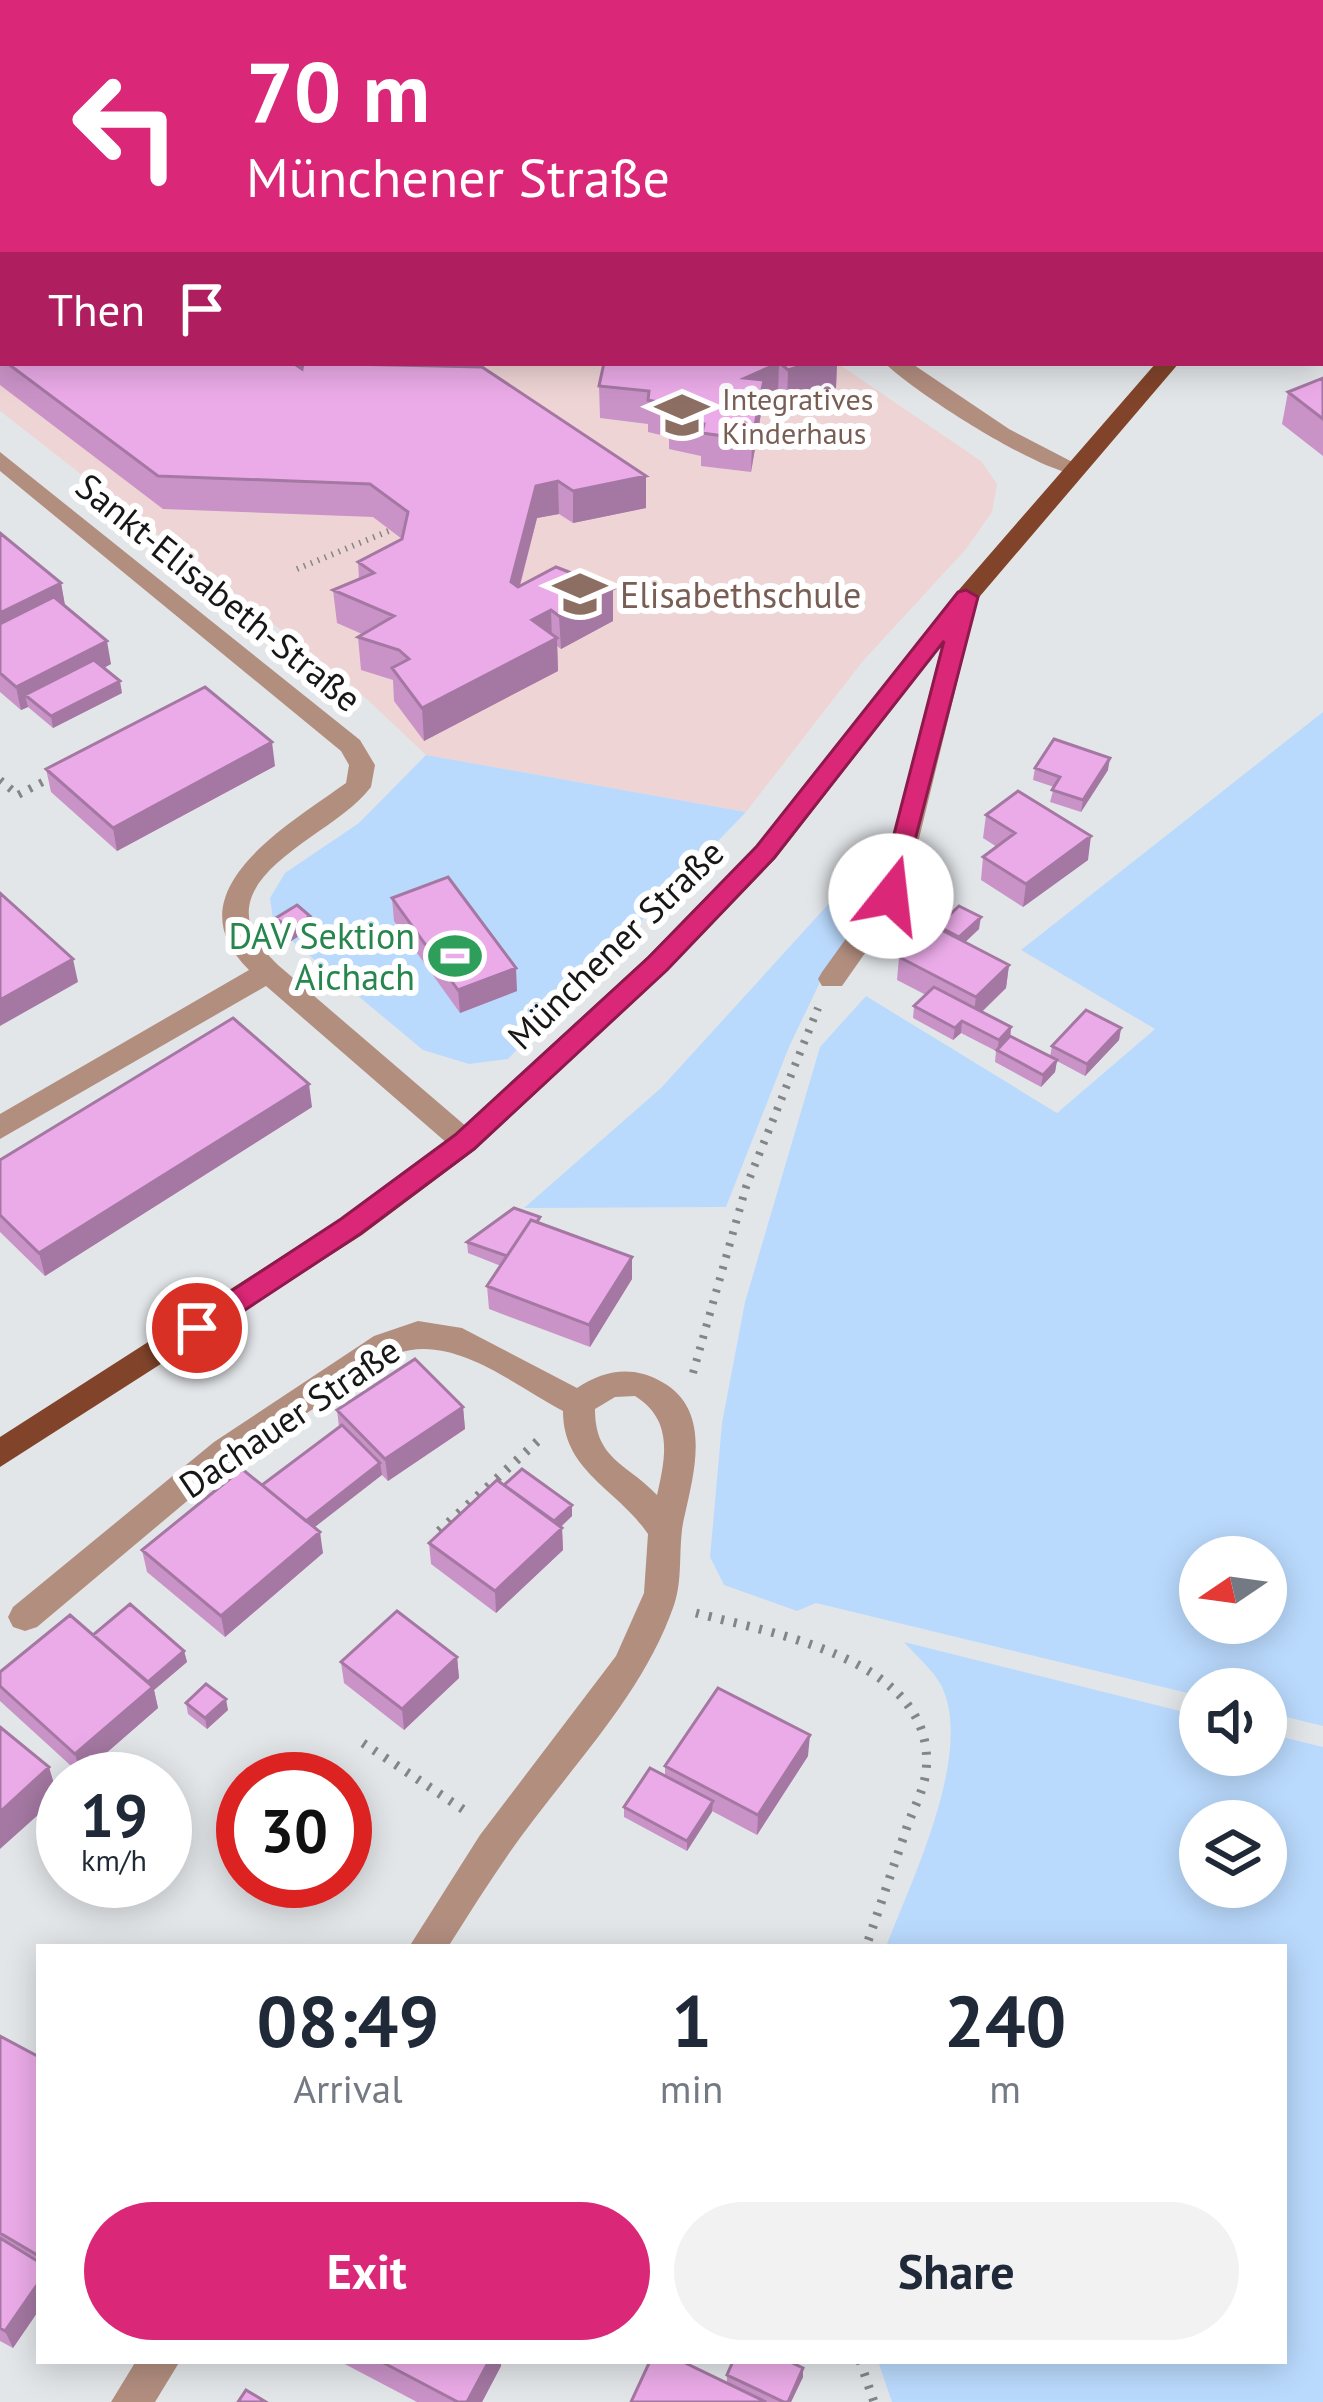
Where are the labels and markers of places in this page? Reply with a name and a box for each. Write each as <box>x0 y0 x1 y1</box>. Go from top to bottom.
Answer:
place label: Integratives Kinderhaus <box>722 379 873 452</box>
school or university icon: Integratives Kinderhaus <box>653 386 711 444</box>
school or university icon: Elisabethschule <box>551 565 609 623</box>
place label: Elisabethschule <box>620 571 861 618</box>
place label: DAV Sektion Aichach <box>228 912 415 1000</box>
sports icon: DAV Sektion Aichach <box>426 927 484 985</box>
pin <box>146 1277 248 1379</box>

